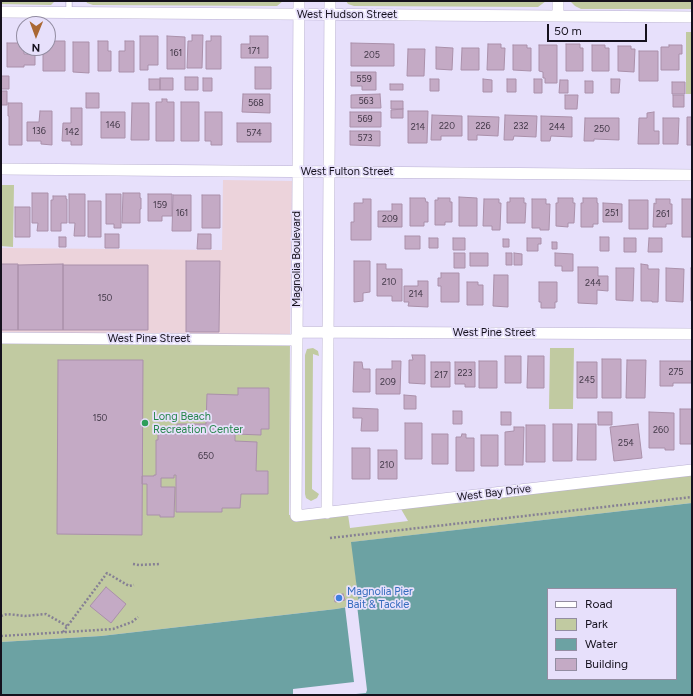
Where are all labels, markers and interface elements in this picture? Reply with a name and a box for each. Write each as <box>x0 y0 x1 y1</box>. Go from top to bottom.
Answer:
street label: West Hudson Street <box>297 8 397 22</box>
north arrow <box>16 16 56 56</box>
scale bar <box>549 16 649 42</box>
text: 50 m <box>554 24 582 38</box>
text: N <box>31 41 40 54</box>
house number: 171 <box>248 46 260 56</box>
house number: 161 <box>170 48 182 58</box>
house number: 205 <box>364 50 380 60</box>
house number: 559 <box>356 74 372 84</box>
house number: 563 <box>358 96 374 106</box>
house number: 568 <box>248 98 264 108</box>
house number: 569 <box>357 114 373 124</box>
house number: 146 <box>106 120 120 130</box>
house number: 220 <box>439 121 455 131</box>
house number: 226 <box>475 121 491 131</box>
house number: 232 <box>514 121 528 131</box>
house number: 214 <box>411 122 425 132</box>
house number: 244 <box>549 122 565 132</box>
house number: 250 <box>594 124 610 134</box>
house number: 136 <box>32 126 46 136</box>
house number: 142 <box>65 127 79 137</box>
house number: 574 <box>246 128 262 138</box>
house number: 573 <box>358 133 372 143</box>
street label: West Fulton Street <box>301 165 393 179</box>
house number: 159 <box>153 200 167 210</box>
house number: 161 <box>176 208 188 218</box>
house number: 251 <box>605 208 619 218</box>
house number: 261 <box>656 209 670 219</box>
street label: Magnolia Boulevard <box>290 211 304 307</box>
house number: 209 <box>382 214 398 224</box>
house number: 210 <box>382 277 396 287</box>
house number: 244 <box>585 278 601 288</box>
house number: 214 <box>409 289 423 299</box>
house number: 150 <box>98 293 112 303</box>
street label: West Pine Street <box>453 326 535 340</box>
street label: West Pine Street <box>108 332 190 346</box>
house number: 275 <box>668 367 684 377</box>
house number: 223 <box>458 368 472 378</box>
house number: 217 <box>434 370 448 380</box>
house number: 245 <box>579 375 595 385</box>
house number: 209 <box>380 377 396 387</box>
place label: Long Beach Recreation Center <box>153 410 243 436</box>
house number: 150 <box>93 413 107 423</box>
marker: Long Beach Recreation Center <box>140 418 150 428</box>
house number: 260 <box>653 425 669 435</box>
house number: 254 <box>618 438 634 448</box>
house number: 650 <box>198 451 214 461</box>
house number: 210 <box>380 460 394 470</box>
street label: West Bay Drive <box>456 482 532 504</box>
place label: Magnolia Pier Bait & Tackle <box>347 585 413 611</box>
legend <box>547 588 677 680</box>
marker: Magnolia Pier Bait & Tackle <box>334 593 344 603</box>
text: Road <box>585 597 613 611</box>
text: Park <box>585 617 608 631</box>
text: Water <box>585 637 617 651</box>
text: Building <box>585 657 628 671</box>

